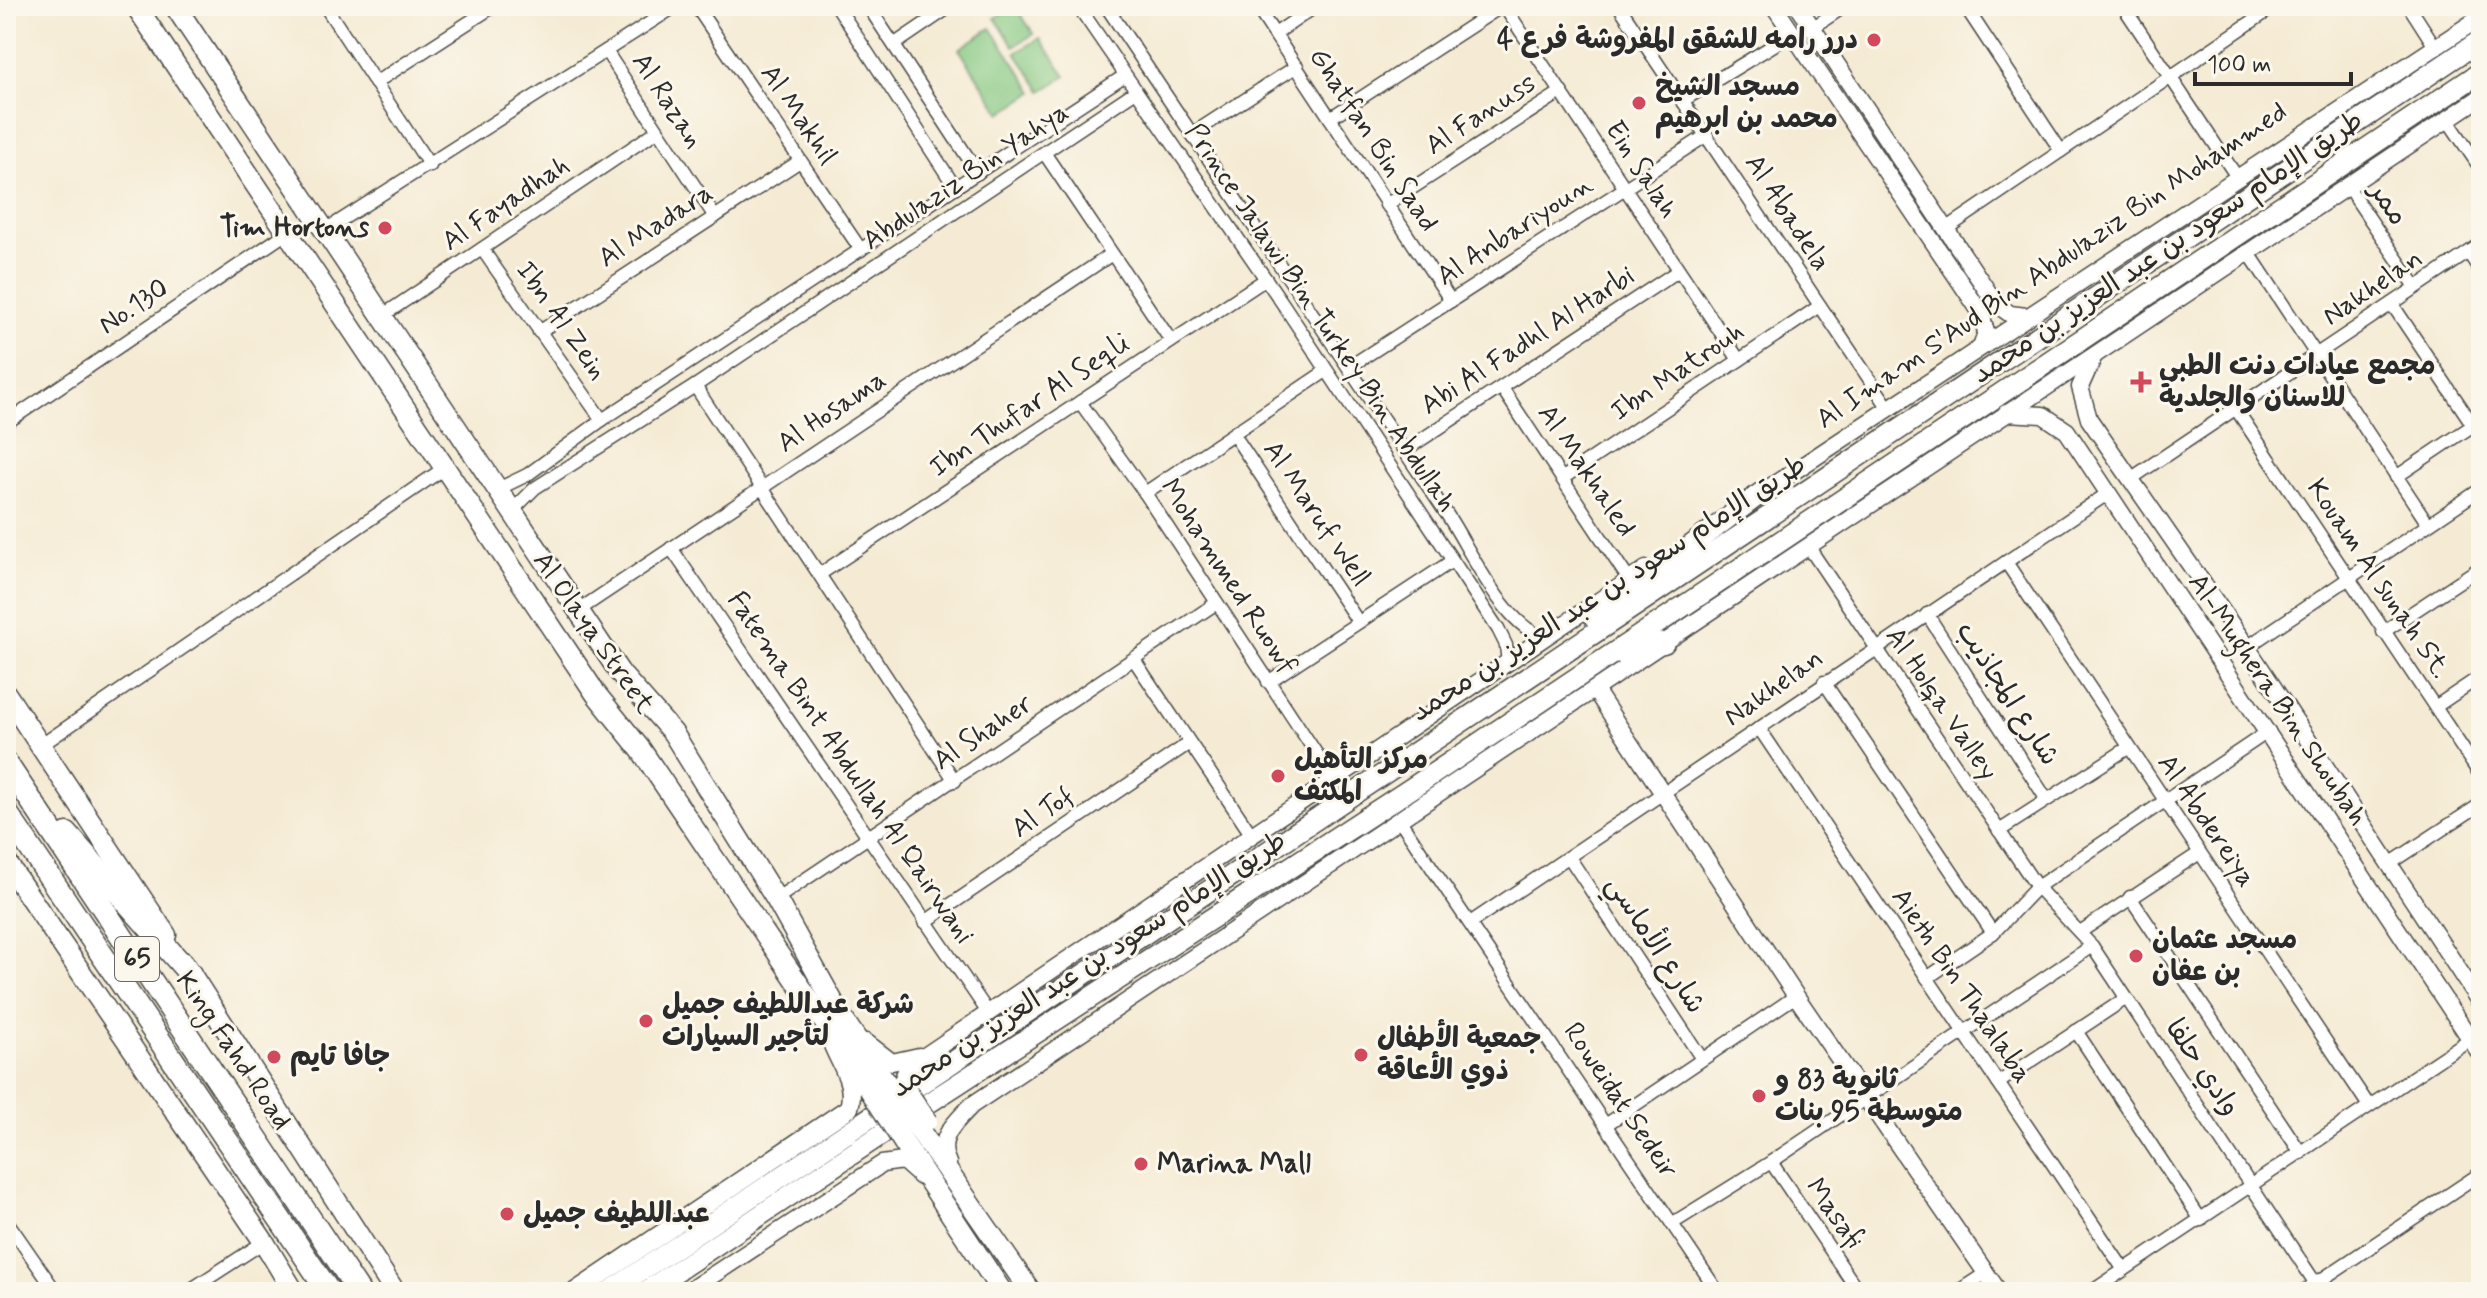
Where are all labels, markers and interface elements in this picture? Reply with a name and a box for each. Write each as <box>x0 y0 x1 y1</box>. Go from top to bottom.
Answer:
place label: درر رامه للشقق المفروشة فرع 4 <box>1497 22 1858 59</box>
marker: درر رامه للشقق المفروشة فرع 4 <box>1865 31 1883 49</box>
scale bar <box>2195 36 2351 86</box>
street label: Ghatfan Bin Saad <box>1300 41 1446 239</box>
street label: Al Razan <box>622 46 712 156</box>
text: 100 m <box>2207 50 2271 81</box>
street label: Al Makhil <box>751 58 845 172</box>
street label: Al Fanuss <box>1419 65 1543 165</box>
place label: مسجد الشيخ محمد بن ابرهيم <box>1655 69 1838 139</box>
street label: Abdulaziz Bin Yahya <box>856 94 1076 260</box>
marker: مسجد الشيخ محمد بن ابرهيم <box>1630 94 1648 112</box>
street label: Al Imam S'Aud Bin Abdulaziz Bin Mohammed <box>1809 94 2295 438</box>
street label: طريق الإمام سعود بن عبد العزيز بن محمد <box>1965 103 2372 394</box>
street label: Ein Salah <box>1595 114 1687 226</box>
street label: Prince Jalawi Bin Turkey Bin Abdullah <box>1176 116 1464 520</box>
street label: Al Abadela <box>1735 147 1839 279</box>
street label: Al Fayadhah <box>435 148 577 260</box>
street label: Al Anbariyoun <box>1430 167 1600 295</box>
street label: ممر <box>2359 173 2416 233</box>
street label: Al Madara <box>591 175 721 277</box>
place label: Tim Hortons <box>220 210 370 247</box>
marker: Tim Hortons <box>376 219 394 237</box>
street label: Nakhelan <box>2316 241 2430 335</box>
street label: Ibn Al Zein <box>506 254 616 388</box>
street label: Abi Al Fadhl Al Harbi <box>1414 258 1642 424</box>
street label: No.130 <box>92 270 176 344</box>
street label: Ibn Matrouh <box>1604 314 1752 430</box>
street label: Ibn Thufar Al Seqli <box>923 325 1137 487</box>
place label: مجمع عيادات دنت الطبي للاسنان والجلدية <box>2159 348 2436 417</box>
street label: Al Hosama <box>770 362 894 462</box>
marker: مجمع عيادات دنت الطبي للاسنان والجلدية <box>2130 371 2152 393</box>
street label: Al Makhaled <box>1528 397 1644 545</box>
street label: Al Maruf Well <box>1254 434 1378 594</box>
street label: طريق الإمام سعود بن عبد العزيز بن محمد <box>1404 447 1815 732</box>
street label: Mohammed Ruowf <box>1151 472 1305 682</box>
street label: Kouam Al sunah St. <box>2297 472 2459 686</box>
street label: Al Olaya Street <box>523 545 663 722</box>
street label: Al-Mughera Bin Shoubah <box>2176 567 2375 835</box>
street label: Fatema Bint Abdullah Al Qairwani <box>718 585 982 951</box>
street label: شارع المجاذيب <box>1947 615 2067 773</box>
street label: Al Holqa Valley <box>1876 620 2006 788</box>
street label: Nakhelan <box>1717 640 1831 736</box>
street label: Al Shaher <box>926 686 1040 780</box>
place label: مركز التأهيل المكثف <box>1294 741 1428 811</box>
street label: Al Abdereiya <box>2148 747 2264 895</box>
marker: مركز التأهيل المكثف <box>1269 767 1287 785</box>
street label: Al Tof <box>1004 779 1082 847</box>
street label: طريق الإمام سعود بن عبد العزيز بن محمد <box>884 823 1295 1108</box>
street label: شارع الأماسي <box>1593 868 1715 1023</box>
street label: Aieth Bin Thaalaba <box>1882 881 2040 1091</box>
place label: مسجد عثمان بن عفان <box>2152 922 2297 991</box>
road number: 65 <box>115 937 159 981</box>
marker: مسجد عثمان بن عفان <box>2127 947 2145 965</box>
street label: King Fahd Road <box>165 964 300 1139</box>
place label: شركة عبداللطيف جميل لتأجير السيارات <box>662 987 914 1056</box>
marker: شركة عبداللطيف جميل لتأجير السيارات <box>637 1012 655 1030</box>
street label: وادي حلفا <box>2156 1012 2248 1124</box>
street label: Roweidat Sedeir <box>1554 1015 1686 1187</box>
place label: جمعية الأطفال ذوي الأعاقة <box>1377 1019 1541 1090</box>
place label: جافا تايم <box>290 1039 390 1077</box>
marker: جمعية الأطفال ذوي الأعاقة <box>1352 1046 1370 1064</box>
marker: جافا تايم <box>265 1048 283 1066</box>
place label: ثانوية 83 و متوسطة 95 بنات <box>1773 1062 1963 1131</box>
marker: ثانوية 83 و متوسطة 95 بنات <box>1750 1087 1768 1105</box>
place label: Marina Mall <box>1157 1146 1311 1183</box>
marker: Marina Mall <box>1132 1155 1150 1173</box>
street label: Masafi <box>1796 1171 1872 1257</box>
place label: عبداللطيف جميل <box>523 1196 710 1233</box>
marker: عبداللطيف جميل <box>498 1205 516 1223</box>

